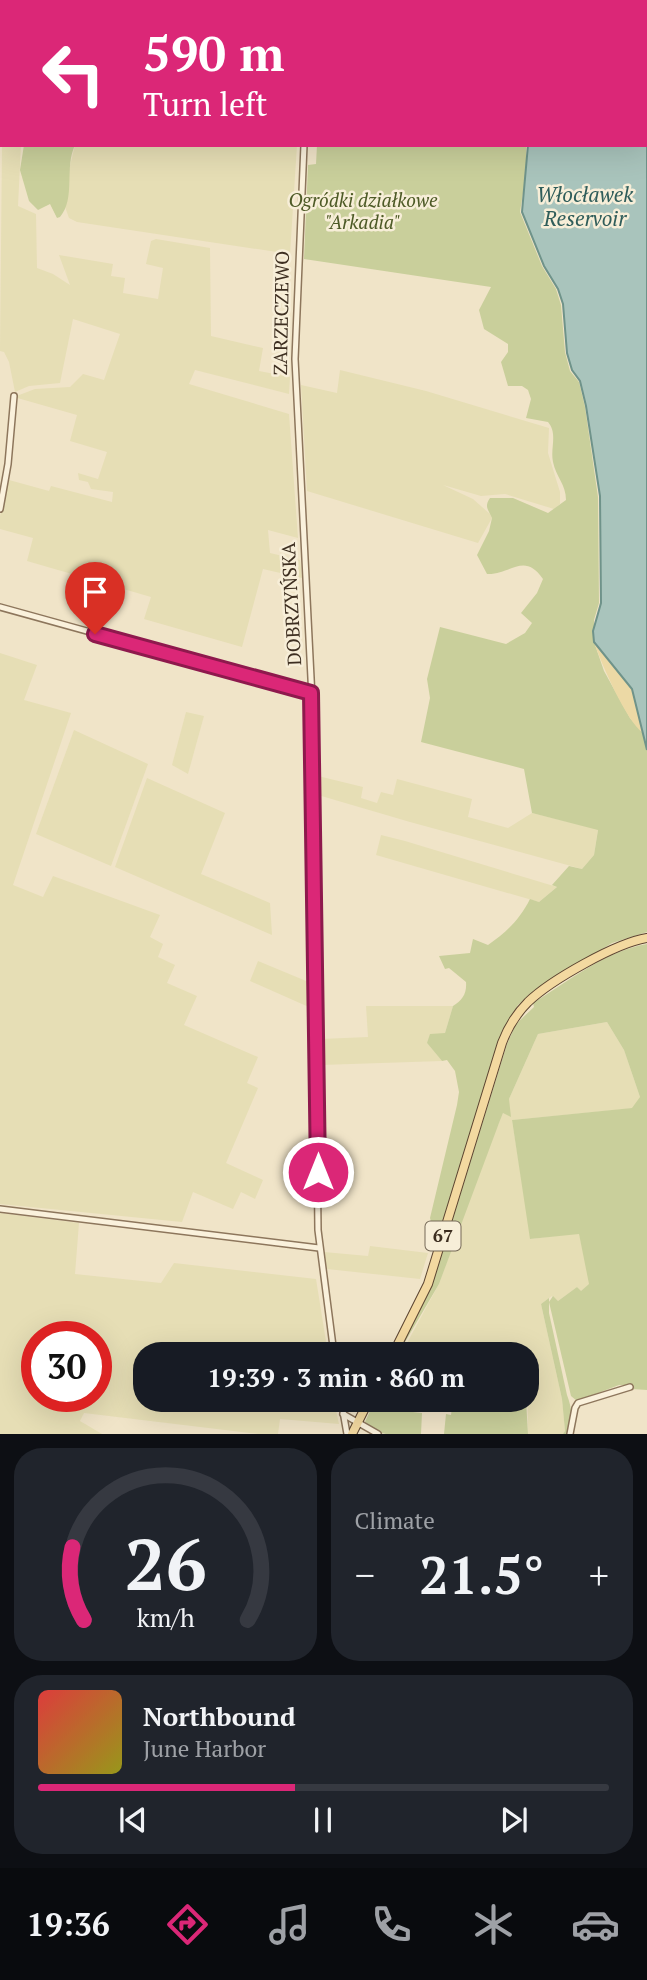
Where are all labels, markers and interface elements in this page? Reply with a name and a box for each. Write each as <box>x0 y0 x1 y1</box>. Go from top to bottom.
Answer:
text: 590 m <box>143 20 285 85</box>
icon: left <box>28 28 119 119</box>
text: Turn left <box>143 83 267 125</box>
water label: Włocławek Reservoir <box>537 180 634 232</box>
park label: Ogródki działkowe "Arkadia" <box>288 187 438 234</box>
street label: ZARZECZEWO <box>267 251 294 375</box>
street label: DOBRZYŃSKA <box>275 542 306 666</box>
pin <box>65 562 125 634</box>
icon: arrive <box>76 573 114 611</box>
position arrow <box>281 1135 355 1209</box>
road number: 67 <box>426 1222 460 1251</box>
speed limit sign: 30 <box>21 1321 112 1412</box>
text: 19:39 · 3 min · 860 m <box>207 1360 465 1394</box>
text: Climate <box>355 1505 435 1536</box>
text: 26 <box>124 1515 206 1612</box>
text: 21.5° <box>419 1540 544 1609</box>
text: − <box>355 1550 375 1600</box>
text: + <box>589 1550 609 1600</box>
text: km/h <box>136 1601 194 1634</box>
text: Northbound <box>143 1699 296 1733</box>
text: June Harbor <box>143 1733 266 1764</box>
icon: previous <box>114 1801 152 1839</box>
icon: pause <box>304 1801 342 1839</box>
icon: next <box>495 1801 533 1839</box>
icon: directions <box>163 1900 212 1949</box>
icon: music <box>265 1900 314 1949</box>
icon: phone <box>367 1900 416 1949</box>
icon: climate <box>469 1900 518 1949</box>
icon: car <box>571 1900 620 1949</box>
text: 19:36 <box>27 1903 110 1945</box>

